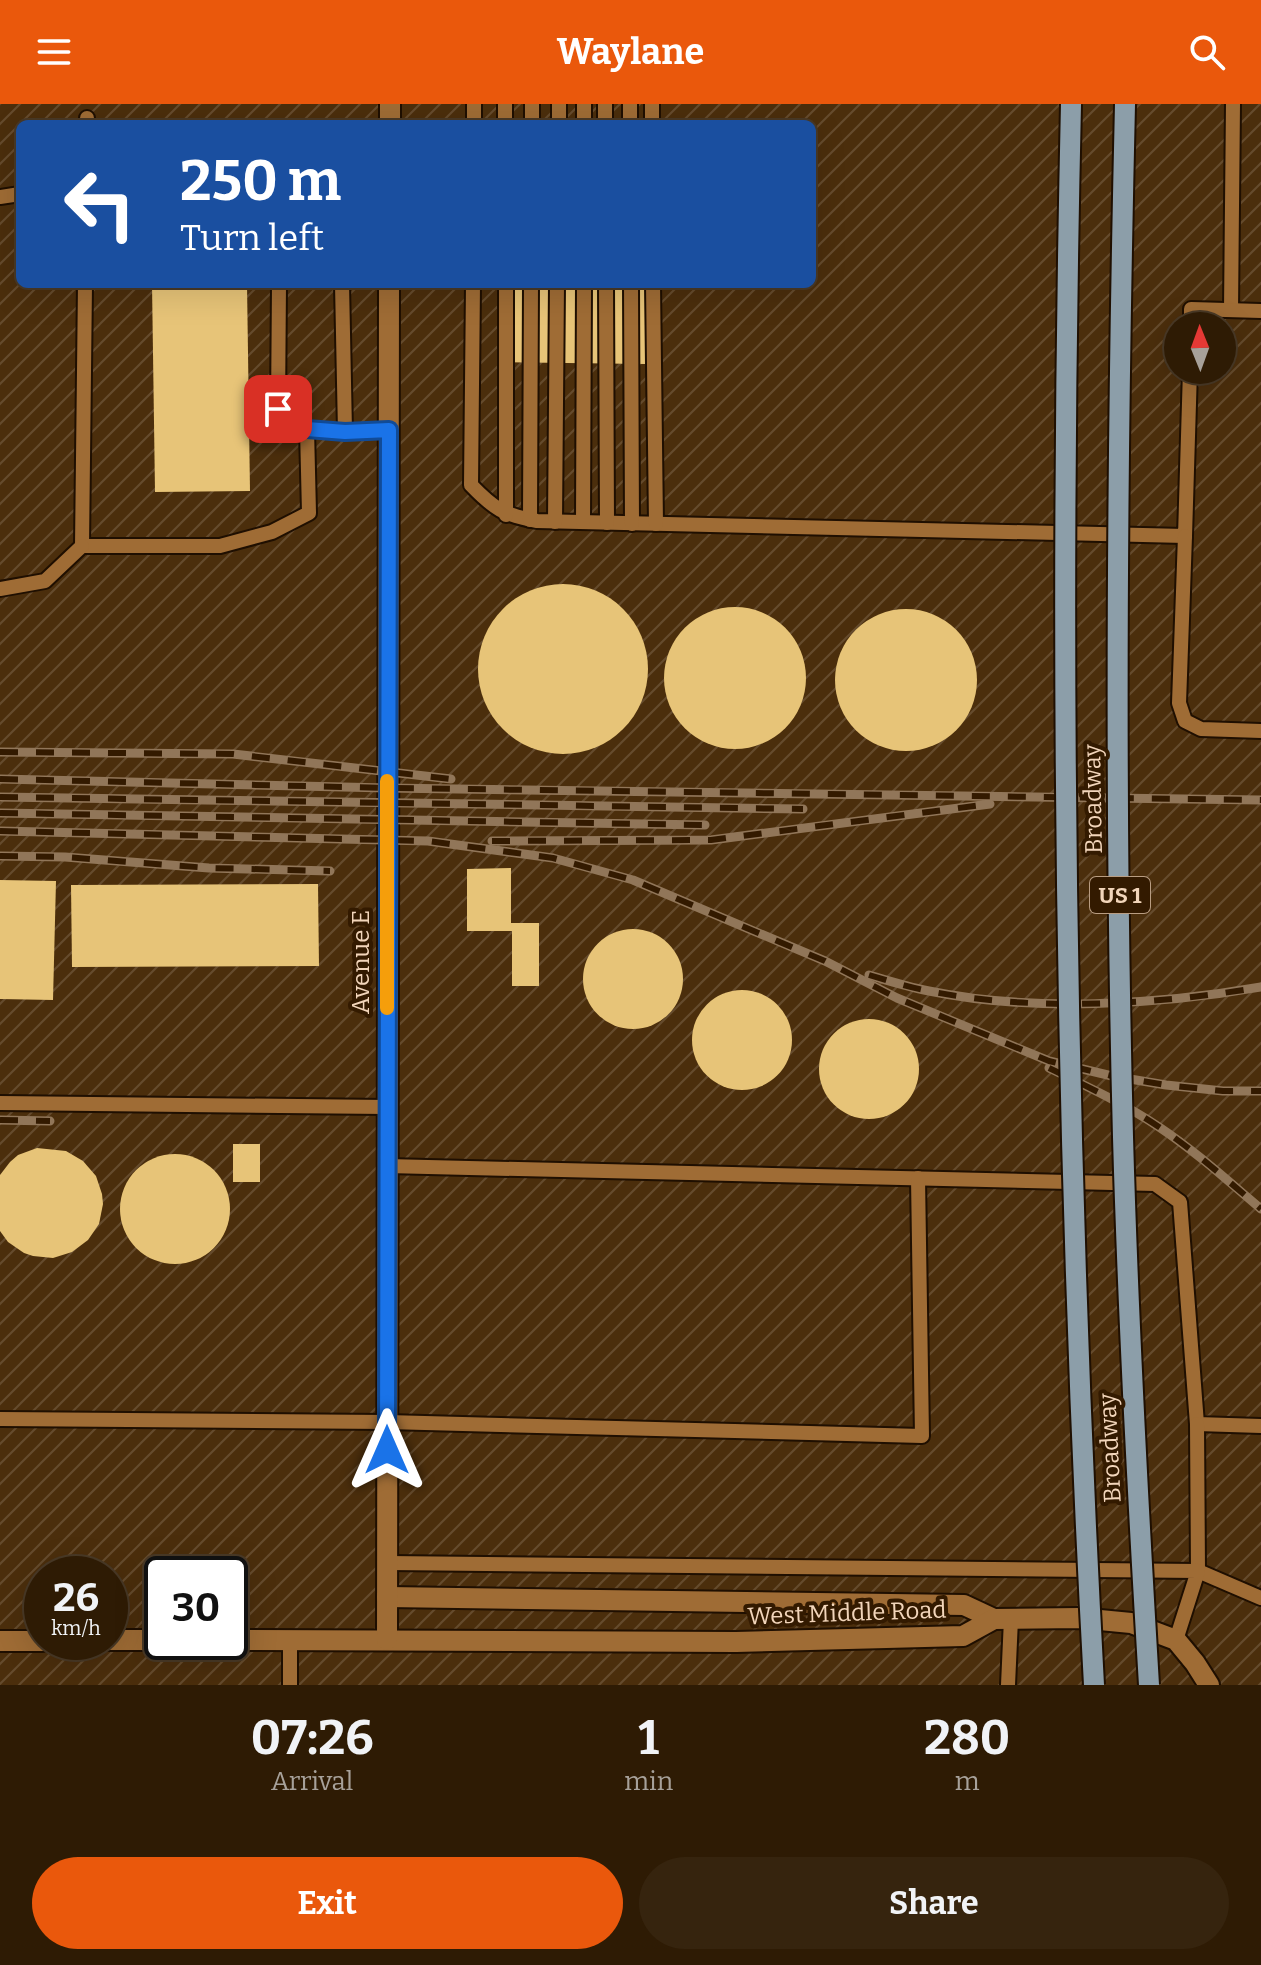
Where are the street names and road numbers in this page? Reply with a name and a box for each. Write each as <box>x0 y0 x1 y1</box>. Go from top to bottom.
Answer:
street label: Broadway <box>1078 744 1108 854</box>
road number: US 1 <box>1090 877 1150 913</box>
street label: Avenue E <box>347 910 375 1014</box>
street label: Broadway <box>1093 1392 1127 1503</box>
street label: West Middle Road <box>747 1596 947 1630</box>

